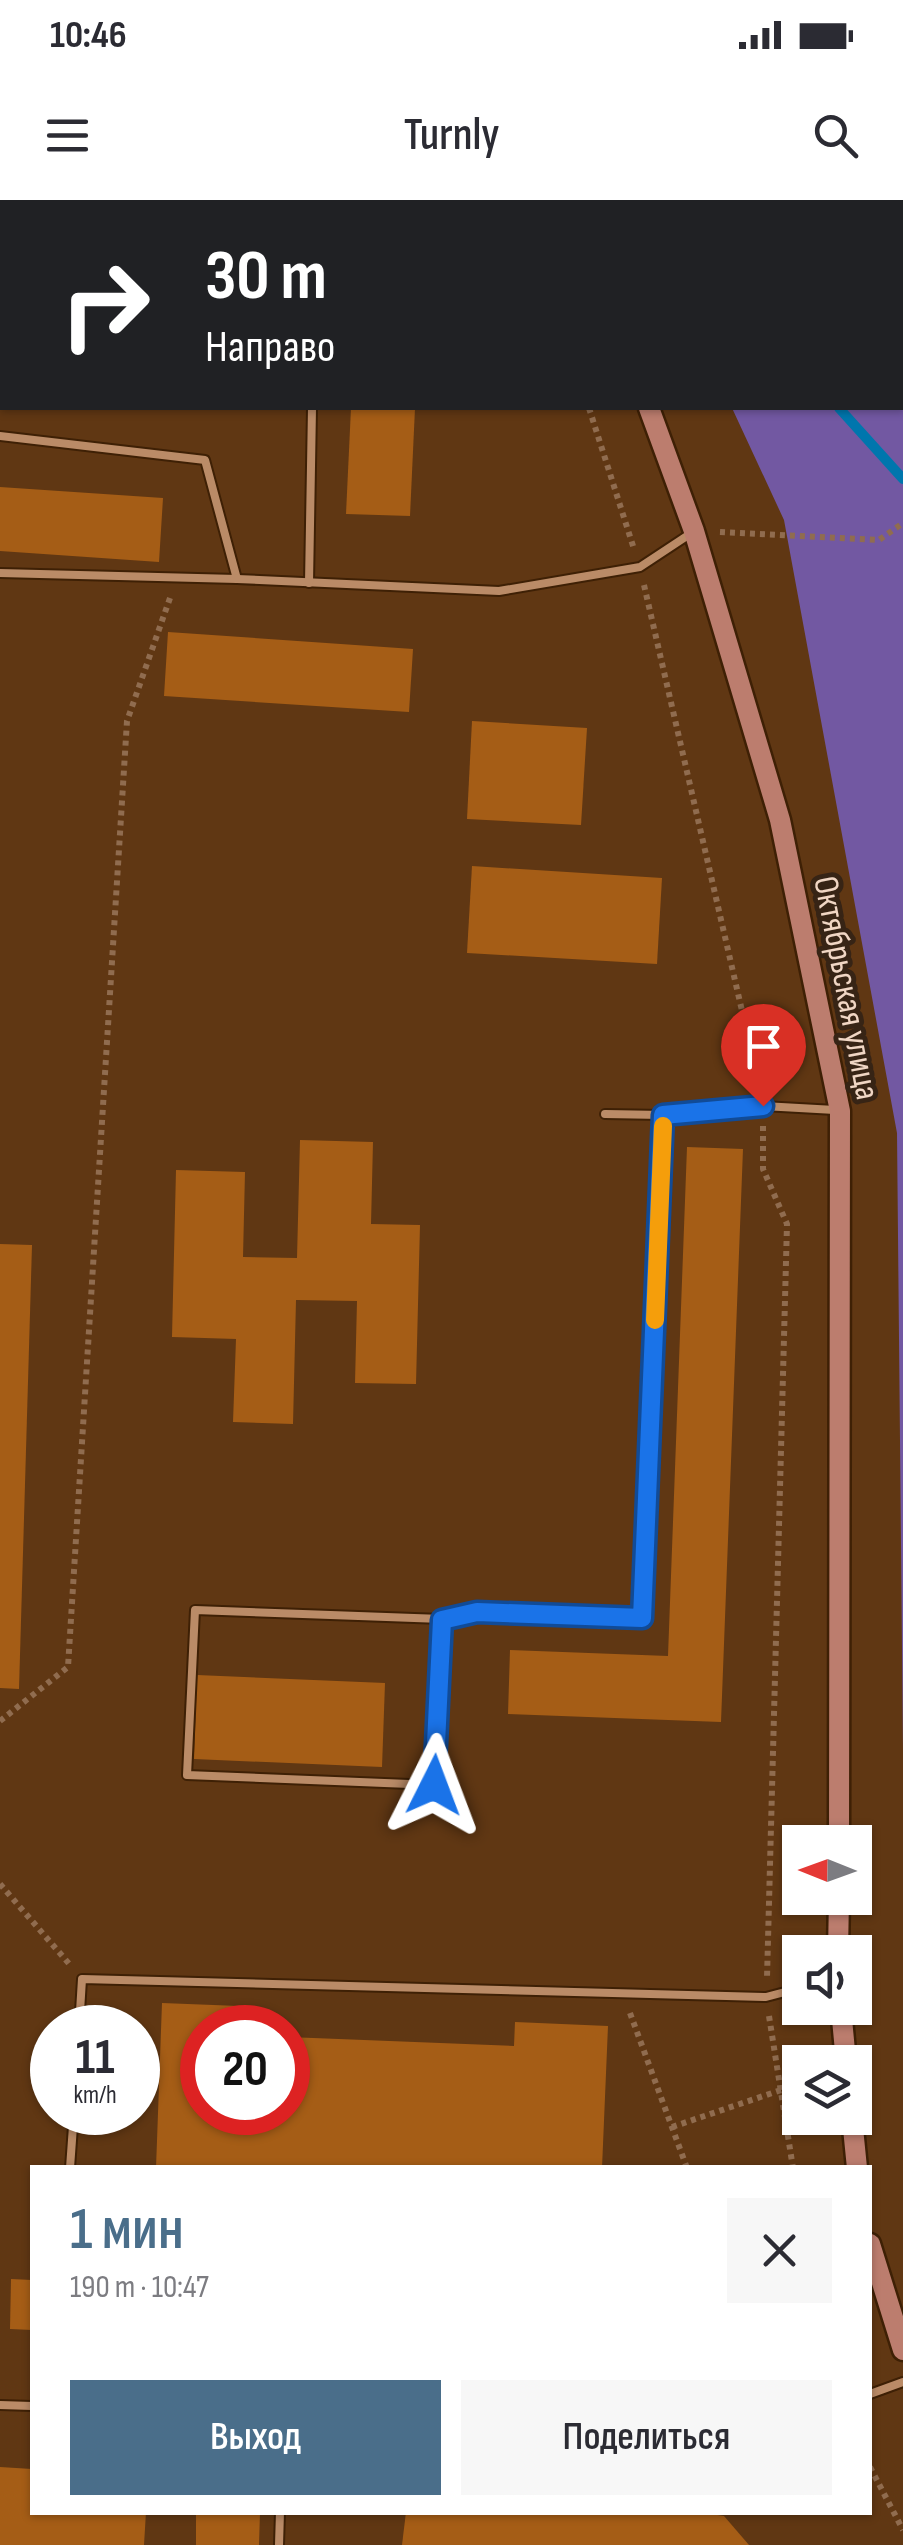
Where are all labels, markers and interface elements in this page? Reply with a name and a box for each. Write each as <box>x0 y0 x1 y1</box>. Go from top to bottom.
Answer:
text: 10:46 <box>50 13 127 58</box>
icon: menu <box>40 108 95 163</box>
text: Turnly <box>404 108 499 163</box>
icon: search <box>808 108 863 163</box>
text: 30 m <box>205 235 327 319</box>
icon: right <box>40 240 170 370</box>
text: Направо <box>205 320 335 375</box>
street label: Октябрьская улица <box>803 873 889 1103</box>
pin <box>721 1004 806 1107</box>
icon: arrive <box>736 1019 791 1074</box>
position arrow <box>382 1733 486 1837</box>
north arrow <box>782 1825 872 1915</box>
map controls <box>782 1825 872 2135</box>
button: sound <box>782 1935 872 2025</box>
speed limit sign: 20 <box>180 2005 310 2135</box>
text: 11 <box>75 2028 115 2088</box>
button: layers <box>782 2045 872 2135</box>
text: km/h <box>73 2080 117 2111</box>
text: 1 мин <box>70 2194 184 2266</box>
button: close <box>727 2198 832 2303</box>
text: 190 m · 10:47 <box>70 2268 209 2307</box>
button: Выход <box>70 2380 441 2495</box>
button: Поделиться <box>461 2380 832 2495</box>

